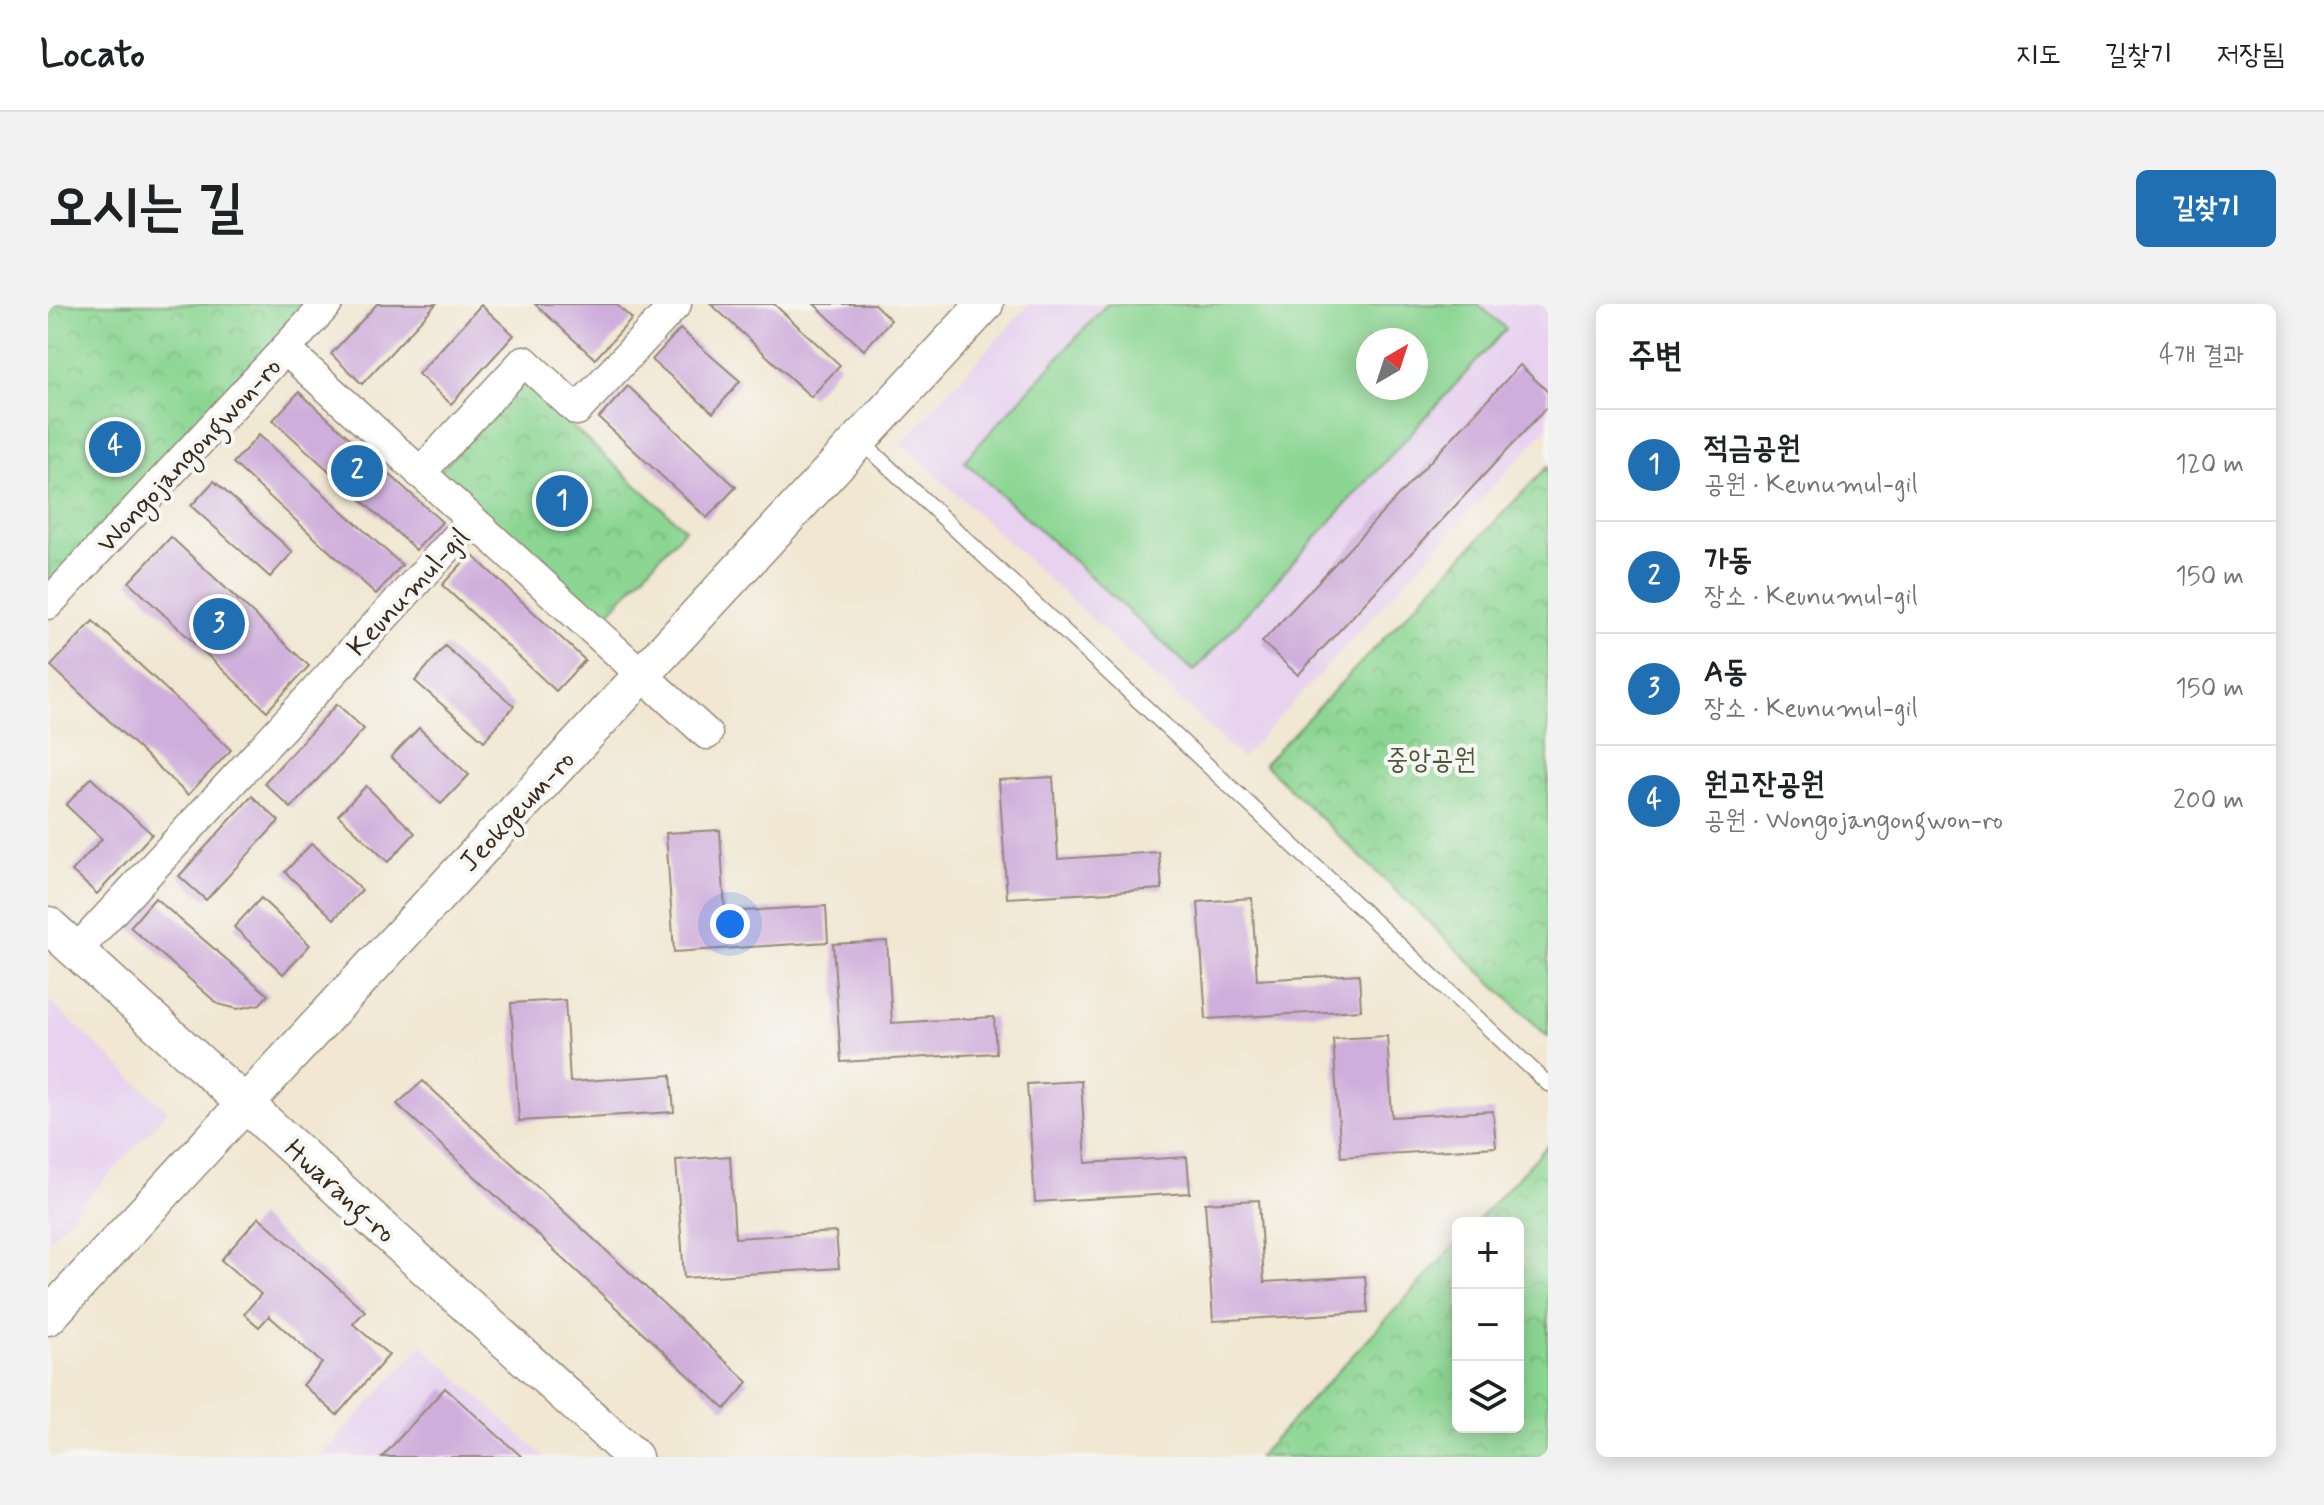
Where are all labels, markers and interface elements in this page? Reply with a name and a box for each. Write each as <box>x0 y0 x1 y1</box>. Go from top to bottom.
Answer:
text: Locato <box>40 31 145 80</box>
text: 지도 <box>2016 37 2061 74</box>
text: 길찾기 <box>2105 37 2172 74</box>
text: 저장됨 <box>2216 37 2284 74</box>
button: 길찾기 <box>2136 170 2276 247</box>
text: 오시는 길 <box>48 172 243 245</box>
north arrow <box>1356 328 1428 400</box>
text: 주변 <box>1628 334 1683 379</box>
text: 4개 결과 <box>2159 339 2244 373</box>
street label: Wongojangongwon-ro <box>89 350 293 564</box>
pin: 4 <box>89 417 141 477</box>
text: 적금공원 <box>1704 429 1801 468</box>
pin: 2 <box>331 441 383 501</box>
text: 1 <box>1648 448 1660 482</box>
text: 120 m <box>2175 448 2244 482</box>
text: 공원 · Keunumul-gil <box>1704 468 1918 502</box>
pin: 1 <box>536 471 588 531</box>
street label: Keunumul-gil <box>339 520 478 665</box>
text: 가동 <box>1704 541 1752 580</box>
text: 2 <box>1648 560 1660 594</box>
text: 150 m <box>2175 560 2244 594</box>
text: 장소 · Keunumul-gil <box>1704 580 1918 614</box>
pin: 3 <box>193 594 245 654</box>
text: A동 <box>1704 653 1748 692</box>
text: 3 <box>1648 672 1660 706</box>
text: 150 m <box>2175 672 2244 706</box>
text: 장소 · Keunumul-gil <box>1704 692 1918 726</box>
park label: 중앙공원 <box>1386 742 1476 779</box>
street label: Jeokgeum-ro <box>452 743 585 882</box>
text: 원고잔공원 <box>1704 765 1825 804</box>
text: 4 <box>1646 784 1662 818</box>
text: 200 m <box>2173 784 2244 818</box>
text: 공원 · Wongojangongwon-ro <box>1704 804 2003 838</box>
your location <box>710 904 750 944</box>
street label: Hwarang-ro <box>273 1132 403 1254</box>
map controls <box>1452 1217 1524 1433</box>
button: + <box>1452 1217 1524 1289</box>
button: − <box>1452 1289 1524 1361</box>
button: layers <box>1452 1361 1524 1433</box>

